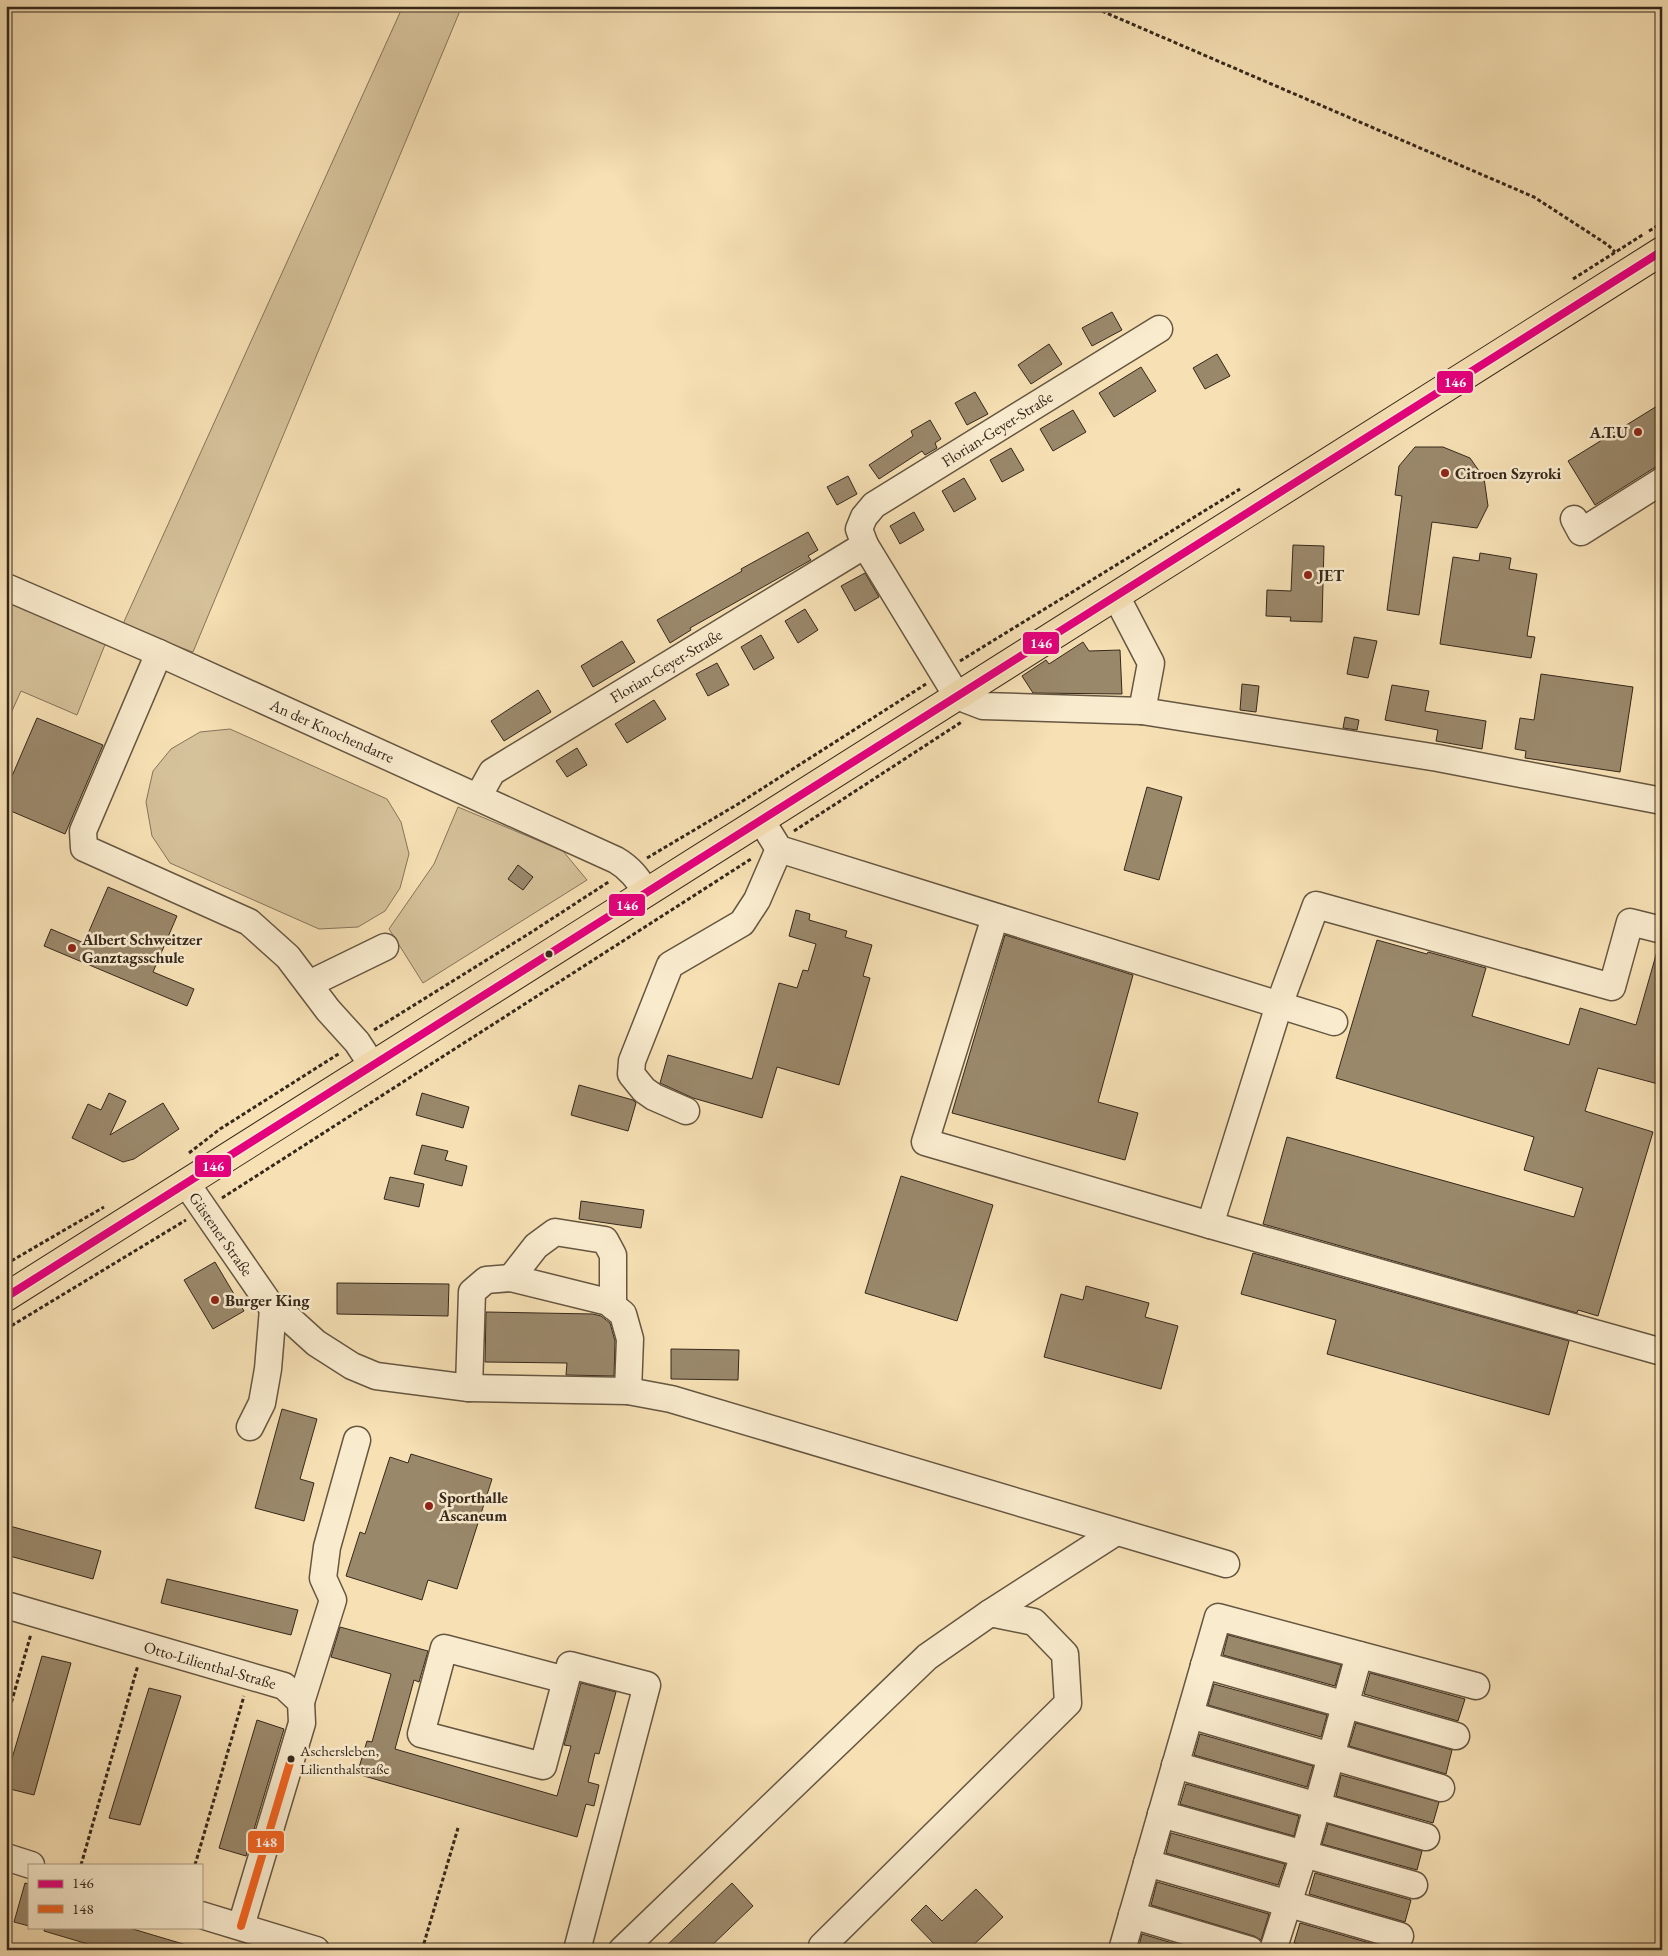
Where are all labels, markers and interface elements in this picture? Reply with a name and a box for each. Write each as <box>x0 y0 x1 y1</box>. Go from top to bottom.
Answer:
line badge: 146 <box>1436 370 1474 394</box>
text: 146 <box>1444 373 1467 391</box>
street label: Florian-Geyer-Straße <box>937 386 1057 472</box>
place label: A.T.U <box>1588 422 1628 443</box>
marker: A.T.U <box>1632 426 1644 438</box>
place label: Citroen Szyroki <box>1455 463 1562 484</box>
marker: Citroen Szyroki <box>1439 467 1451 479</box>
place label: JET <box>1316 565 1345 586</box>
marker: JET <box>1302 569 1314 581</box>
street label: Florian-Geyer-Straße <box>606 624 726 708</box>
line badge: 146 <box>1022 631 1060 655</box>
text: 146 <box>1030 634 1053 652</box>
street label: An der Knochendarre <box>266 694 397 768</box>
line badge: 146 <box>608 893 646 917</box>
text: 146 <box>616 896 639 914</box>
place label: Albert Schweitzer Ganztagsschule <box>81 929 203 968</box>
marker: Albert Schweitzer Ganztagsschule <box>66 942 78 954</box>
unlabelled marker <box>544 949 554 959</box>
line badge: 146 <box>194 1154 232 1178</box>
text: 146 <box>202 1157 225 1175</box>
street label: Güstener Straße <box>184 1188 258 1280</box>
place label: Burger King <box>225 1290 310 1311</box>
marker: Burger King <box>209 1294 221 1306</box>
place label: Sporthalle Ascaneum <box>438 1487 508 1526</box>
marker: Sporthalle Ascaneum <box>423 1500 435 1512</box>
street label: Otto-Lilienthal-Straße <box>141 1636 279 1694</box>
place label: Aschersleben, Lilienthalstraße <box>299 1741 390 1778</box>
marker: Aschersleben, Lilienthalstraße <box>286 1754 296 1764</box>
line badge: 148 <box>247 1830 285 1854</box>
text: 148 <box>255 1833 277 1851</box>
legend <box>28 1864 202 1928</box>
text: 146 <box>72 1873 94 1892</box>
text: 148 <box>72 1899 94 1918</box>

